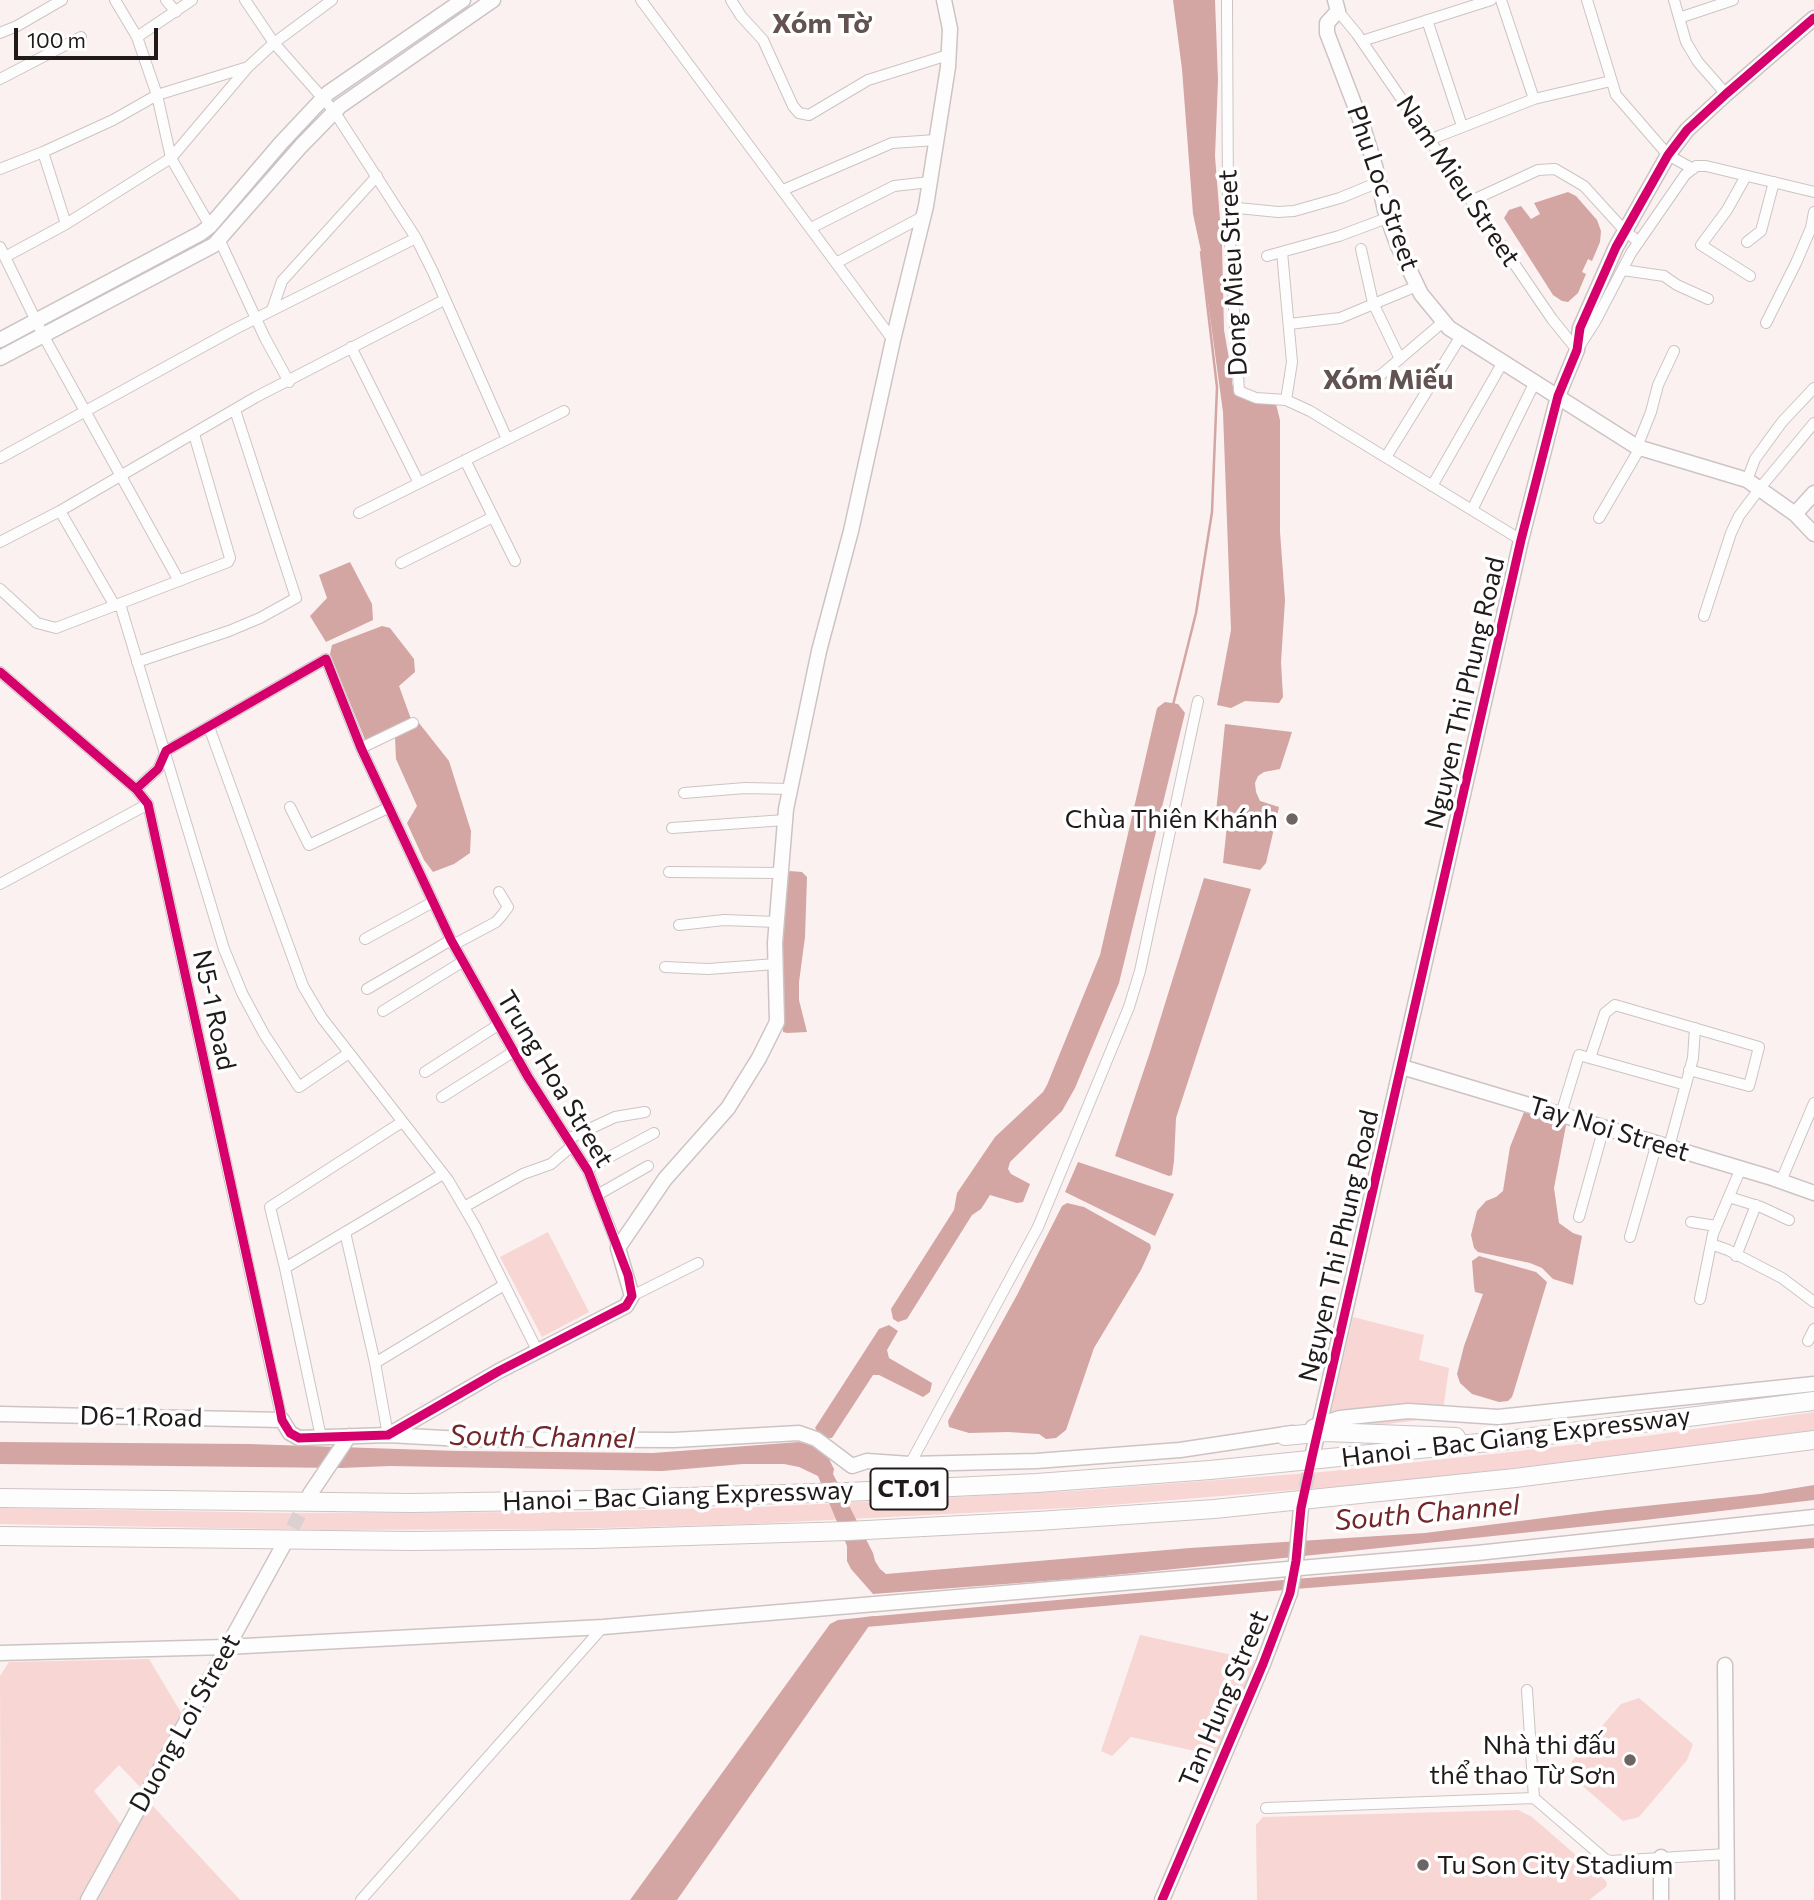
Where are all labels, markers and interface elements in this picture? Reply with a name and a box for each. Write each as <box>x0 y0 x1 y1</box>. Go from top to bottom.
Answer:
district label: Xóm Tờ <box>772 7 872 41</box>
scale bar <box>18 14 161 58</box>
text: 100 m <box>27 27 86 52</box>
street label: Nam Mieu Street <box>1389 90 1527 272</box>
street label: Phu Loc Street <box>1340 101 1426 275</box>
street label: Dong Mieu Street <box>1212 169 1254 377</box>
district label: Xóm Miếu <box>1323 363 1453 397</box>
street label: Nguyen Thi Phung Road <box>1418 554 1512 832</box>
place label: Chùa Thiên Khánh <box>1065 803 1278 835</box>
marker: Chùa Thiên Khánh <box>1284 811 1300 827</box>
street label: N5-1 Road <box>186 947 242 1073</box>
street label: Trung Hoa Street <box>490 985 620 1173</box>
street label: Tay Noi Street <box>1525 1090 1693 1168</box>
street label: Nguyen Thi Phung Road <box>1292 1107 1386 1385</box>
street label: D6-1 Road <box>79 1400 203 1434</box>
street label: Hanoi - Bac Giang Expressway <box>1340 1400 1692 1474</box>
water label: South Channel <box>449 1419 635 1455</box>
road number: CT.01 <box>870 1469 948 1510</box>
street label: Hanoi - Bac Giang Expressway <box>502 1474 854 1518</box>
water label: South Channel <box>1333 1488 1521 1538</box>
street label: Tan Hung Street <box>1173 1606 1275 1792</box>
street label: Duong Loi Street <box>123 1629 247 1817</box>
place label: Nhà thi đấu thể thao Từ Sơn <box>1429 1729 1616 1790</box>
marker: Nhà thi đấu thể thao Từ Sơn <box>1622 1752 1638 1768</box>
place label: Tu Son City Stadium <box>1437 1849 1673 1881</box>
marker: Tu Son City Stadium <box>1415 1857 1431 1873</box>

